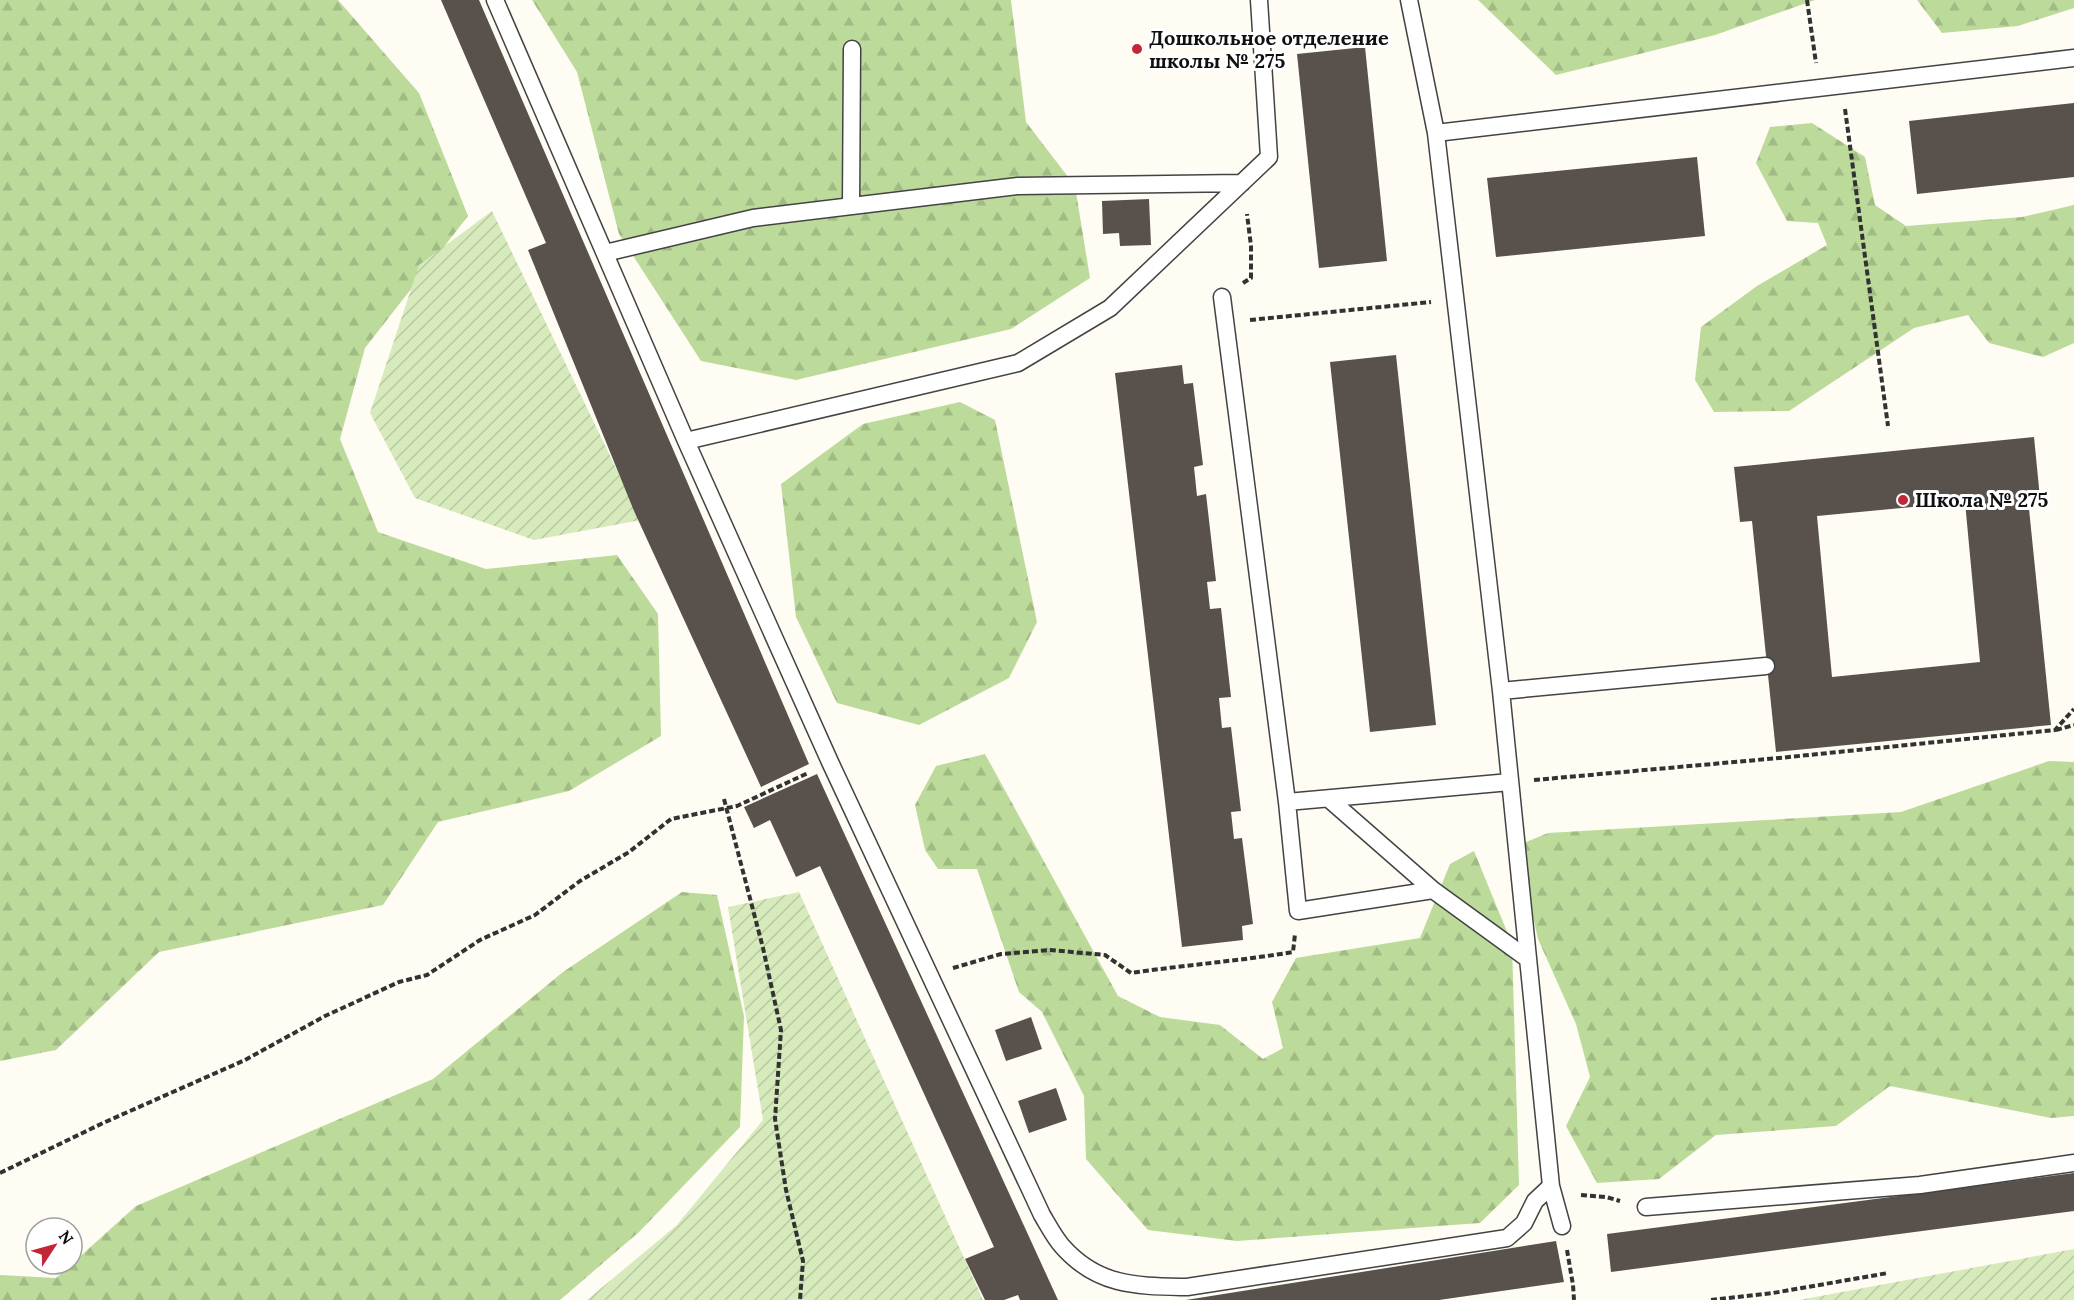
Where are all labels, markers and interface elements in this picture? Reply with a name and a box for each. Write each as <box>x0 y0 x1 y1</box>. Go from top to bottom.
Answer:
place label: Дошкольное отделение школы № 275 <box>1149 25 1389 73</box>
marker: Дошкольное отделение школы № 275 <box>1130 42 1144 56</box>
place label: Школа № 275 <box>1915 487 2048 512</box>
marker: Школа № 275 <box>1896 493 1910 507</box>
north arrow <box>24 1216 84 1276</box>
text: N <box>54 1226 78 1248</box>

